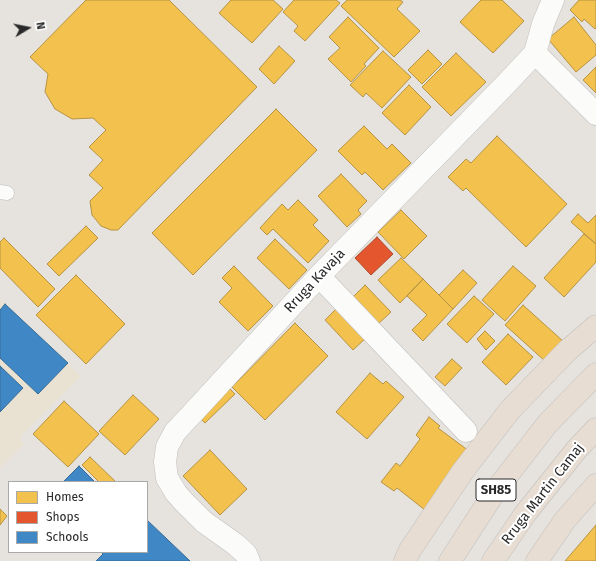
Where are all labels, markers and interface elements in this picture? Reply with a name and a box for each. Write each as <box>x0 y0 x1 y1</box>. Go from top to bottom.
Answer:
north arrow <box>8 8 48 48</box>
text: N <box>33 21 47 31</box>
street label: Rruga Kavaja <box>281 245 349 317</box>
street label: Rruga Martin Camaj <box>498 440 588 548</box>
road number: SH85 <box>476 479 516 501</box>
legend <box>8 481 148 553</box>
text: Homes <box>46 490 84 504</box>
text: Shops <box>46 510 79 524</box>
text: Schools <box>46 530 88 544</box>

